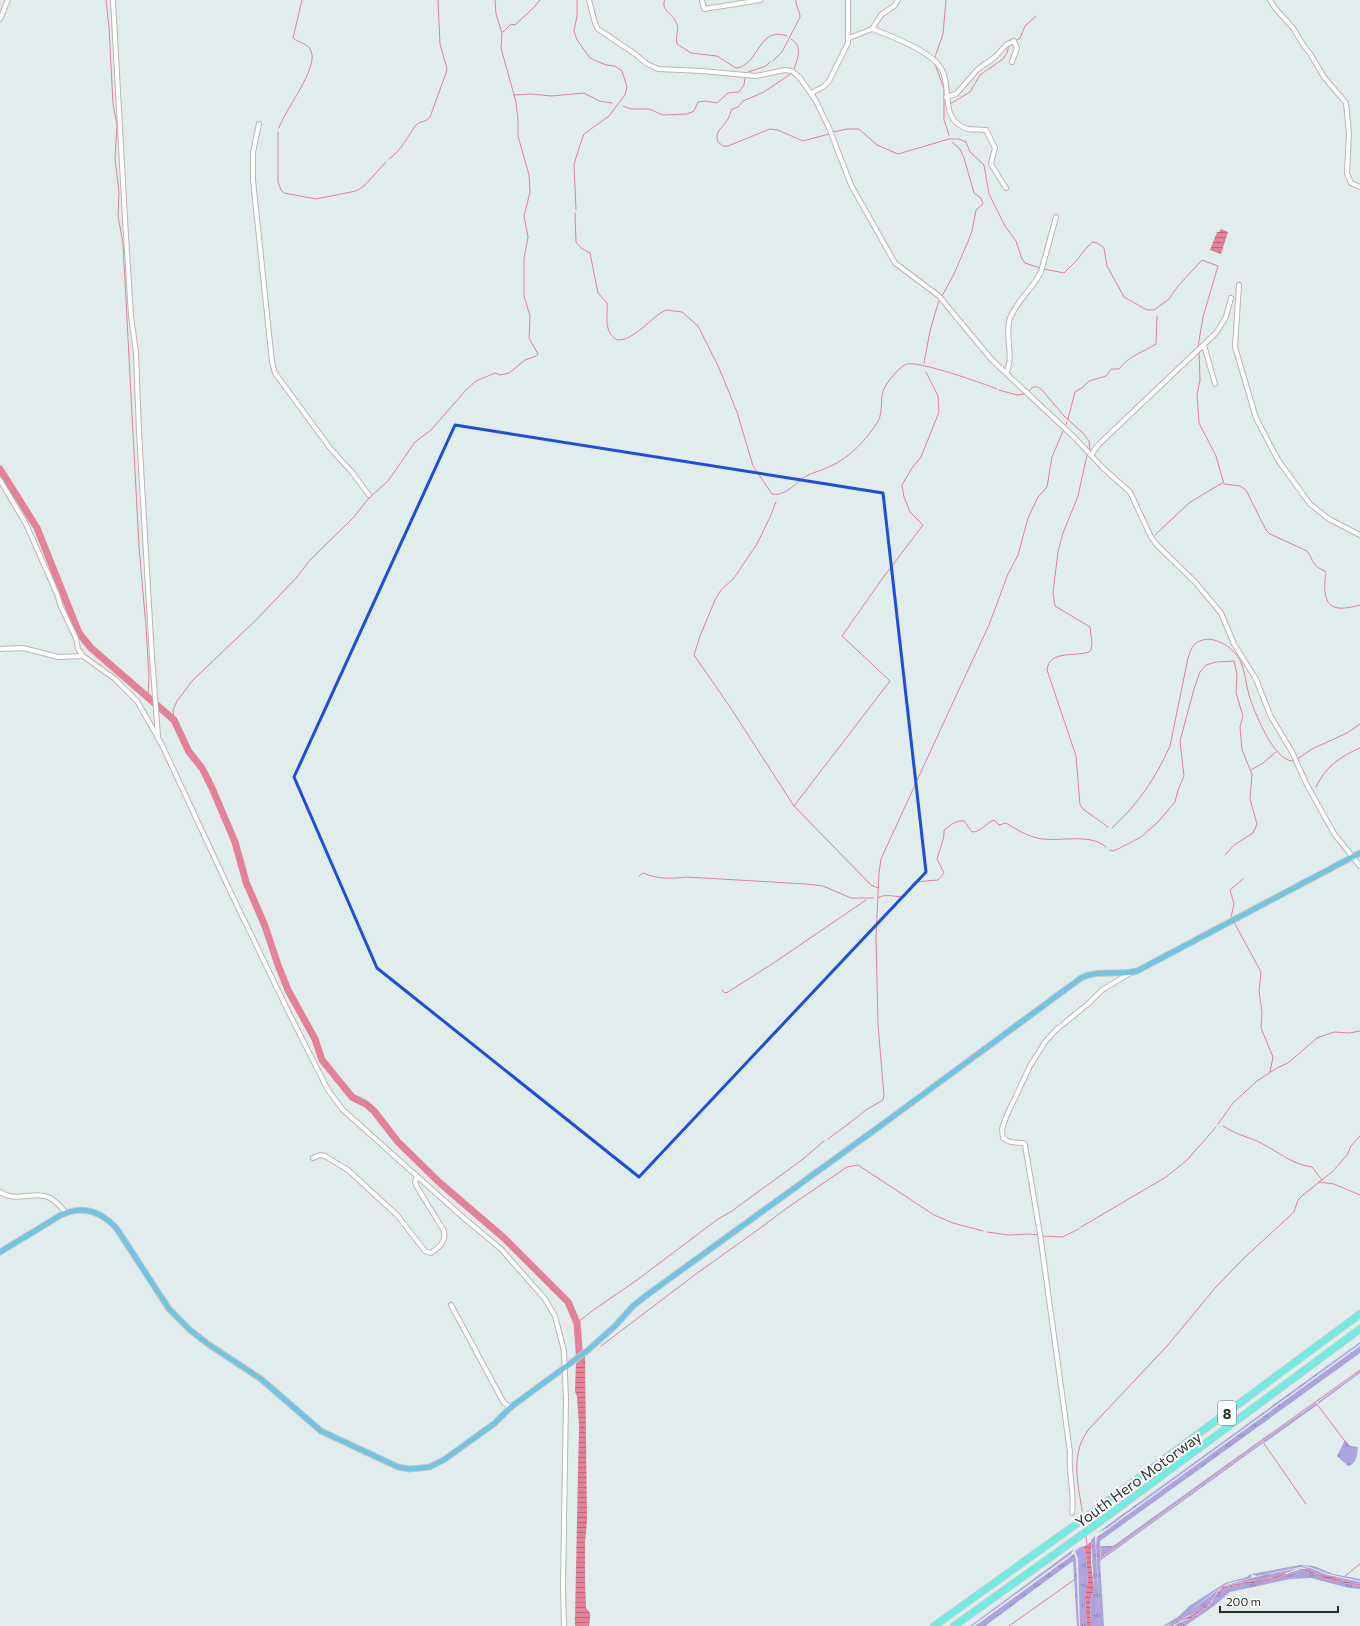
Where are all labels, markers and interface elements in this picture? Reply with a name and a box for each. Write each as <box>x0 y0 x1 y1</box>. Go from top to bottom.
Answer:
road number: 8 <box>1218 1401 1236 1425</box>
street label: Youth Hero Motorway <box>1071 1427 1205 1531</box>
scale bar <box>1220 1588 1338 1614</box>
text: 200 m <box>1226 1594 1261 1608</box>

